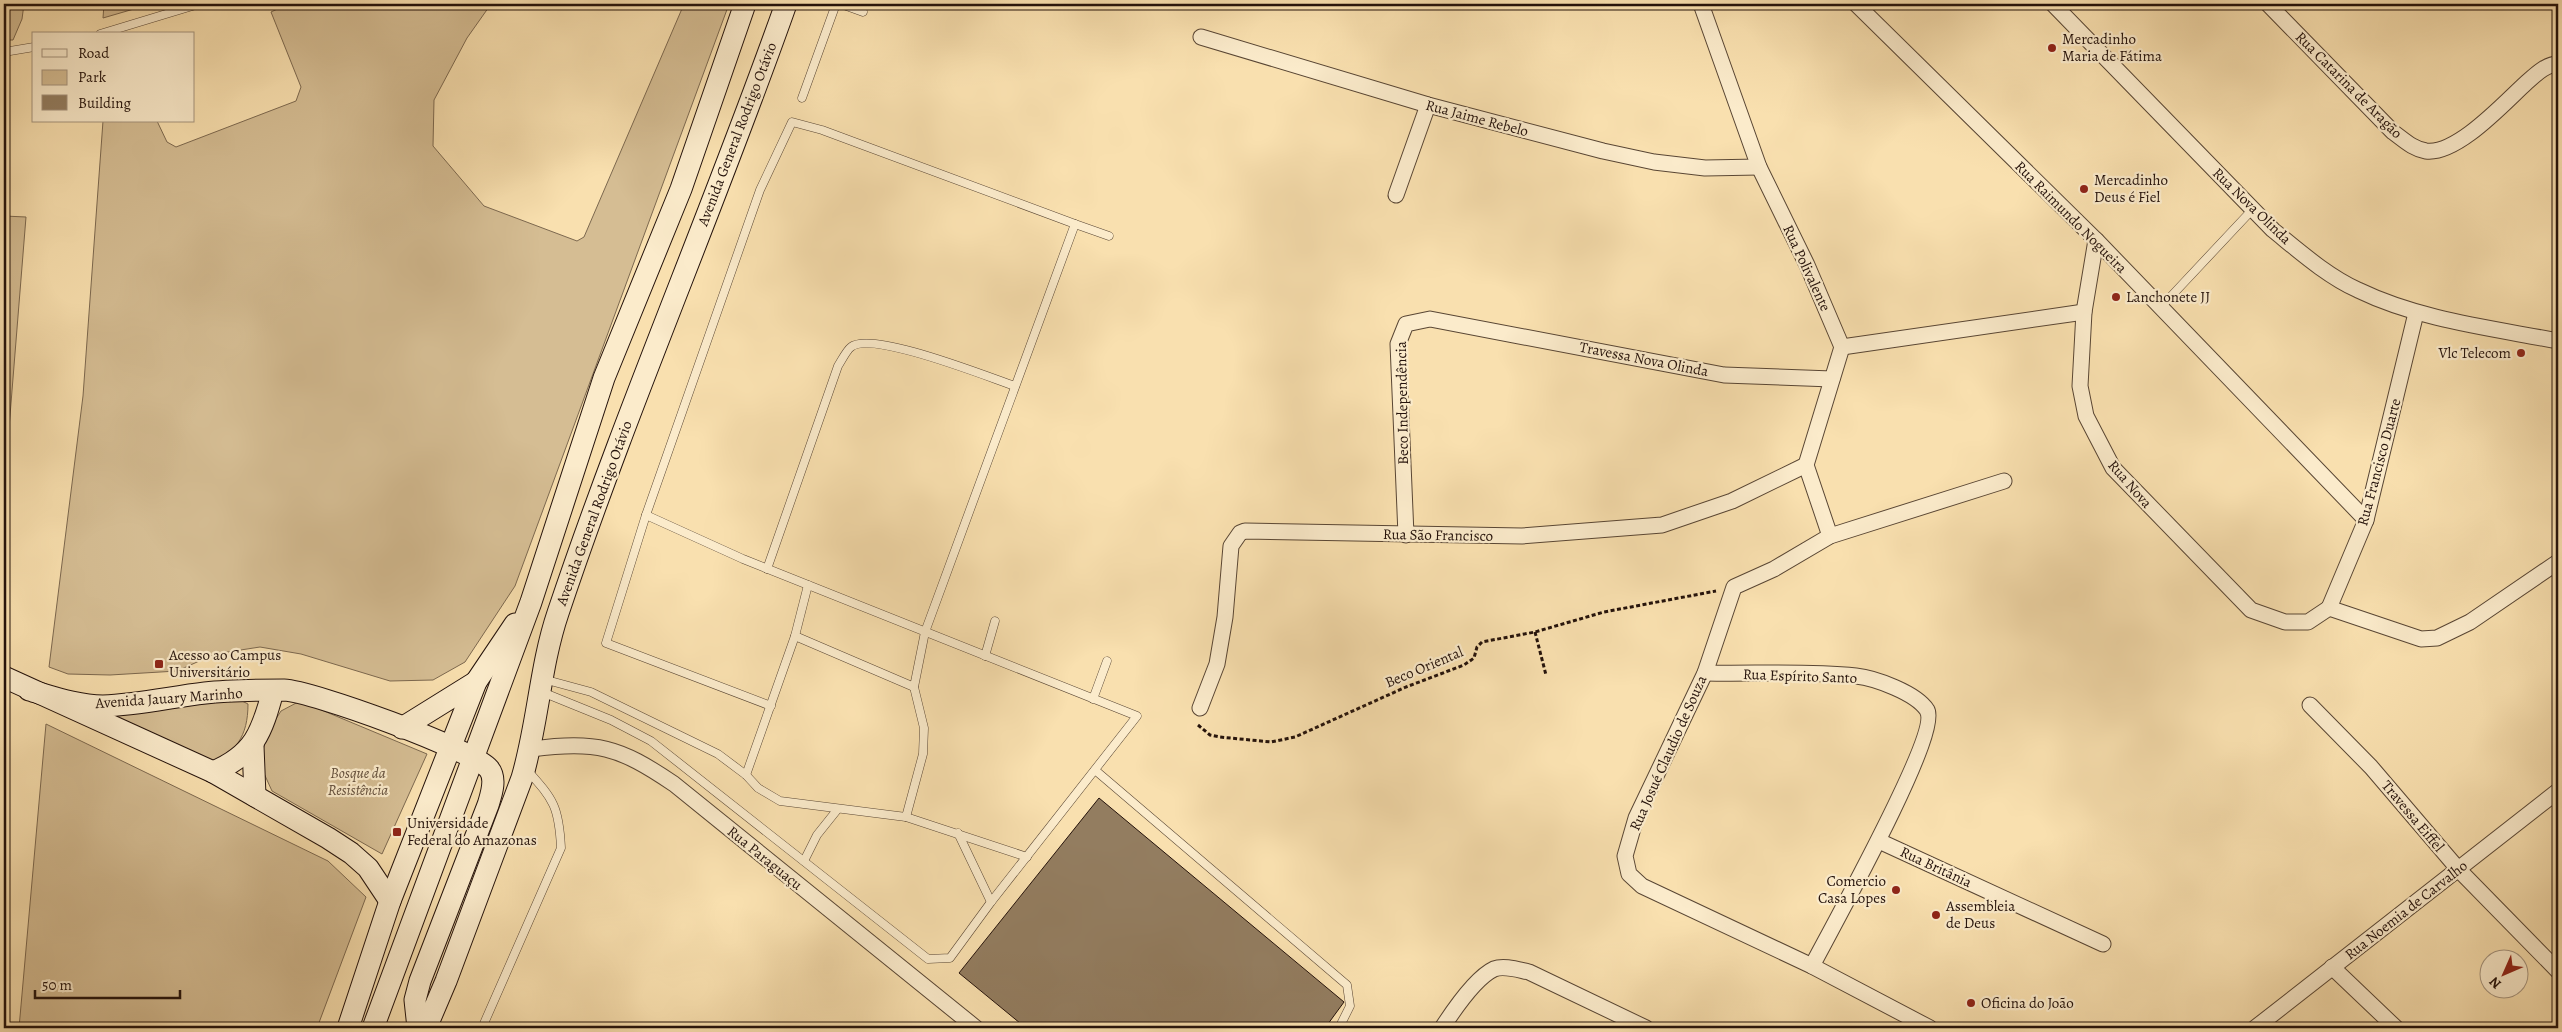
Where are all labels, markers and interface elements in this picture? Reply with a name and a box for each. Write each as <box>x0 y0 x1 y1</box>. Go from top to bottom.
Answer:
street label: Rua Catarina de Aragão <box>2291 27 2407 143</box>
place label: Mercadinho Maria de Fátima <box>2062 29 2162 66</box>
legend <box>32 32 195 122</box>
street label: Avenida General Rodrigo Otávio <box>692 39 781 230</box>
marker: Mercadinho Maria de Fátima <box>2046 42 2058 54</box>
text: Road <box>78 43 110 63</box>
text: Park <box>78 67 107 87</box>
text: Building <box>78 93 131 113</box>
street label: Rua Jaime Rebelo <box>1423 95 1531 141</box>
street label: Rua Raimundo Nogueira <box>2010 156 2132 278</box>
street label: Rua Nova Olinda <box>2208 163 2296 249</box>
place label: Mercadinho Deus é Fiel <box>2094 170 2168 207</box>
marker: Mercadinho Deus é Fiel <box>2078 183 2090 195</box>
street label: Rua Polivalente <box>1778 221 1836 315</box>
place label: Lanchonete JJ <box>2126 287 2210 307</box>
marker: Lanchonete JJ <box>2110 291 2122 303</box>
street label: Travessa Nova Olinda <box>1578 337 1710 381</box>
street label: Beco Independência <box>1391 341 1413 465</box>
place label: Vlc Telecom <box>2438 343 2512 363</box>
marker: Vlc Telecom <box>2515 347 2527 359</box>
street label: Rua Francisco Duarte <box>2352 396 2406 528</box>
street label: Avenida General Rodrigo Otávio <box>551 418 637 609</box>
street label: Rua Nova <box>2103 456 2157 512</box>
street label: Rua São Francisco <box>1383 524 1493 546</box>
street label: Beco Oriental <box>1382 641 1466 692</box>
place label: Acesso ao Campus Universitário <box>168 645 281 682</box>
marker: Acesso ao Campus Universitário <box>153 658 165 670</box>
street label: Rua Espírito Santo <box>1742 664 1858 688</box>
street label: Rua Josué Claudio de Souza <box>1625 672 1711 834</box>
street label: Avenida Jauary Marinho <box>94 683 243 713</box>
park label: Bosque da Resistência <box>328 763 388 800</box>
street label: Travessa Eiffel <box>2377 776 2449 856</box>
place label: Universidade Federal do Amazonas <box>407 813 537 850</box>
street label: Rua Paraguaçu <box>723 821 808 895</box>
marker: Universidade Federal do Amazonas <box>391 826 403 838</box>
street label: Rua Britânia <box>1897 842 1975 892</box>
street label: Rua Noemia de Carvalho <box>2340 856 2472 964</box>
place label: Comercio Casa Lopes <box>1818 871 1886 908</box>
marker: Comercio Casa Lopes <box>1890 884 1902 896</box>
place label: Assembleia de Deus <box>1945 896 2015 933</box>
marker: Assembleia de Deus <box>1930 909 1942 921</box>
north arrow <box>2480 950 2530 1000</box>
scale bar <box>35 967 180 999</box>
text: N <box>2485 973 2505 993</box>
text: 50 m <box>42 975 72 995</box>
place label: Oficina do João <box>1981 993 2074 1013</box>
marker: Oficina do João <box>1965 997 1977 1009</box>

